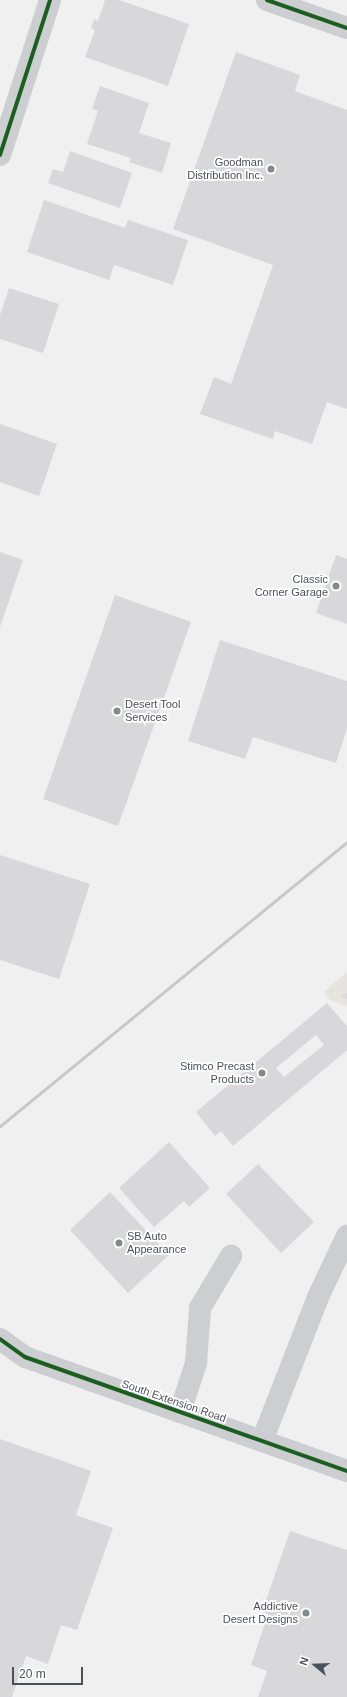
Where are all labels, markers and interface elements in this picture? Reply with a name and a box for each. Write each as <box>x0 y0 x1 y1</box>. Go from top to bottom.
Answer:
place label: Goodman Distribution Inc. <box>187 156 263 182</box>
marker: Goodman Distribution Inc. <box>266 164 276 174</box>
place label: Classic Corner Garage <box>255 573 328 599</box>
marker: Classic Corner Garage <box>331 581 341 591</box>
place label: Desert Tool Services <box>125 698 181 724</box>
marker: Desert Tool Services <box>112 706 122 716</box>
place label: Stimco Precast Products <box>180 1060 254 1086</box>
marker: Stimco Precast Products <box>257 1068 267 1078</box>
place label: SB Auto Appearance <box>127 1230 186 1256</box>
marker: SB Auto Appearance <box>114 1238 124 1248</box>
street label: South Extension Road <box>120 1377 228 1425</box>
place label: Addictive Desert Designs <box>223 1600 298 1626</box>
marker: Addictive Desert Designs <box>301 1608 311 1618</box>
north arrow <box>295 1645 335 1685</box>
text: N <box>297 1655 311 1667</box>
scale bar <box>14 1659 85 1685</box>
text: 20 m <box>19 1667 46 1681</box>

